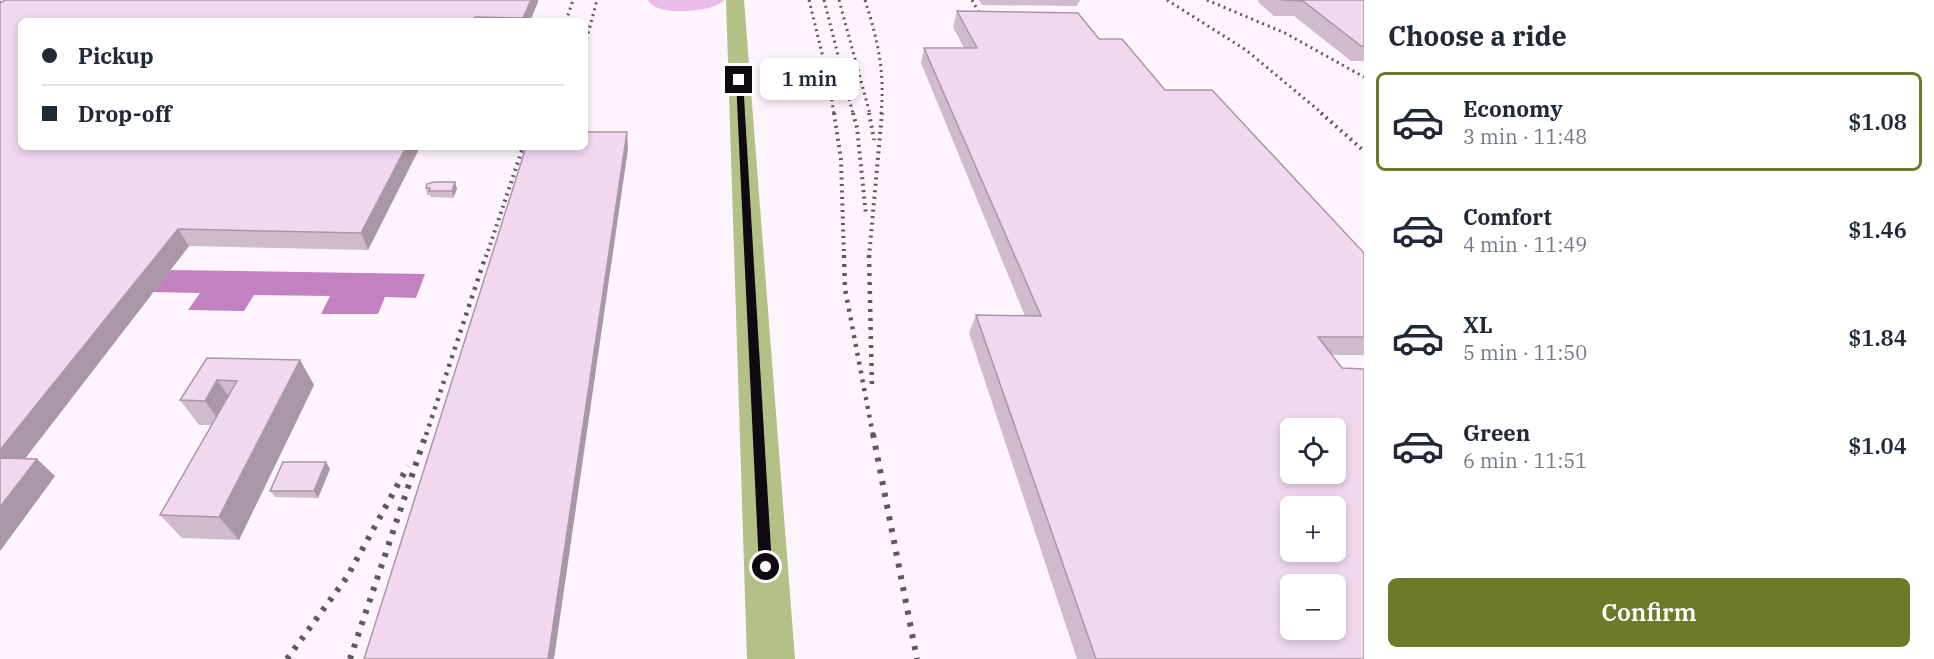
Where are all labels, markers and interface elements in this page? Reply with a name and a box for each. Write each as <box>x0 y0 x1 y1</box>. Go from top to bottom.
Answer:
text: Choose a ride <box>1388 18 1567 53</box>
text: Pickup <box>78 41 154 70</box>
callout: 1 min <box>760 59 859 101</box>
text: 1 min <box>782 65 837 92</box>
route end <box>725 66 752 93</box>
text: Economy <box>1463 94 1563 123</box>
icon: car <box>1391 95 1445 149</box>
text: Drop-off <box>78 99 172 128</box>
text: $1.08 <box>1848 107 1907 136</box>
text: 3 min · 11:48 <box>1463 123 1587 150</box>
text: Comfort <box>1463 202 1552 231</box>
icon: car <box>1391 203 1445 257</box>
text: $1.46 <box>1848 215 1907 244</box>
text: 4 min · 11:49 <box>1463 231 1587 258</box>
text: XL <box>1463 310 1493 339</box>
icon: car <box>1391 311 1445 365</box>
text: $1.84 <box>1848 323 1907 352</box>
text: 5 min · 11:50 <box>1463 339 1587 366</box>
map controls <box>1280 418 1346 640</box>
button: locate <box>1280 418 1346 484</box>
text: Green <box>1463 418 1530 447</box>
icon: car <box>1391 419 1445 473</box>
text: $1.04 <box>1848 431 1907 460</box>
text: 6 min · 11:51 <box>1463 447 1587 474</box>
button: + <box>1280 496 1346 562</box>
route start <box>752 553 779 580</box>
button: − <box>1280 574 1346 640</box>
button: Confirm <box>1388 578 1910 647</box>

